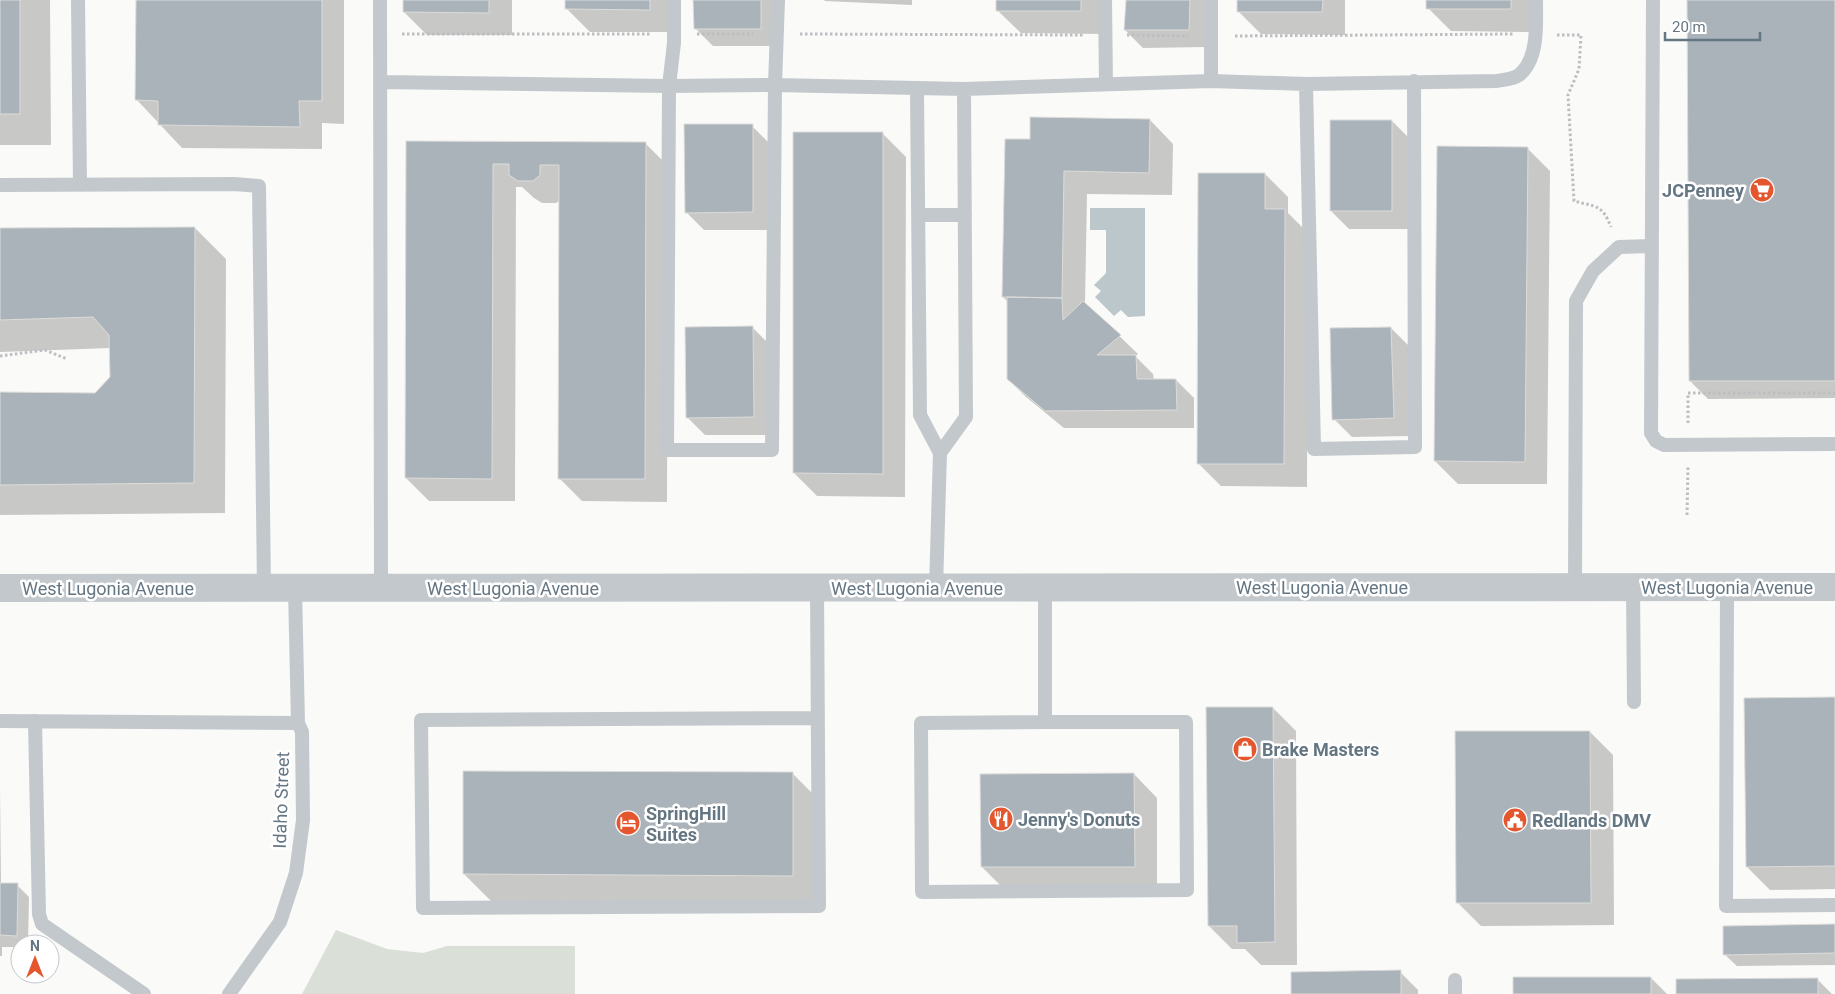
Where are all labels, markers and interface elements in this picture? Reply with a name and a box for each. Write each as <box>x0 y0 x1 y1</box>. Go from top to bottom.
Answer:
scale bar <box>1665 10 1760 42</box>
text: 20 m <box>1672 18 1706 36</box>
supermarket icon: JCPenney <box>1749 177 1775 203</box>
place label: JCPenney <box>1662 180 1745 201</box>
street label: West Lugonia Avenue <box>1236 577 1408 598</box>
street label: West Lugonia Avenue <box>1641 577 1813 598</box>
street label: West Lugonia Avenue <box>22 578 194 599</box>
street label: West Lugonia Avenue <box>427 578 599 599</box>
street label: West Lugonia Avenue <box>831 578 1003 599</box>
shop icon: Brake Masters <box>1232 736 1258 762</box>
place label: Brake Masters <box>1262 739 1379 760</box>
street label: Idaho Street <box>269 751 293 849</box>
place label: SpringHill Suites <box>646 803 726 845</box>
restaurant icon: Jenny's Donuts <box>988 806 1014 832</box>
public building icon: Redlands DMV <box>1502 807 1528 833</box>
place label: Jenny's Donuts <box>1018 809 1140 830</box>
hotel icon: SpringHill Suites <box>615 810 641 836</box>
place label: Redlands DMV <box>1532 810 1651 831</box>
north arrow <box>10 934 60 984</box>
text: N <box>30 938 40 954</box>

